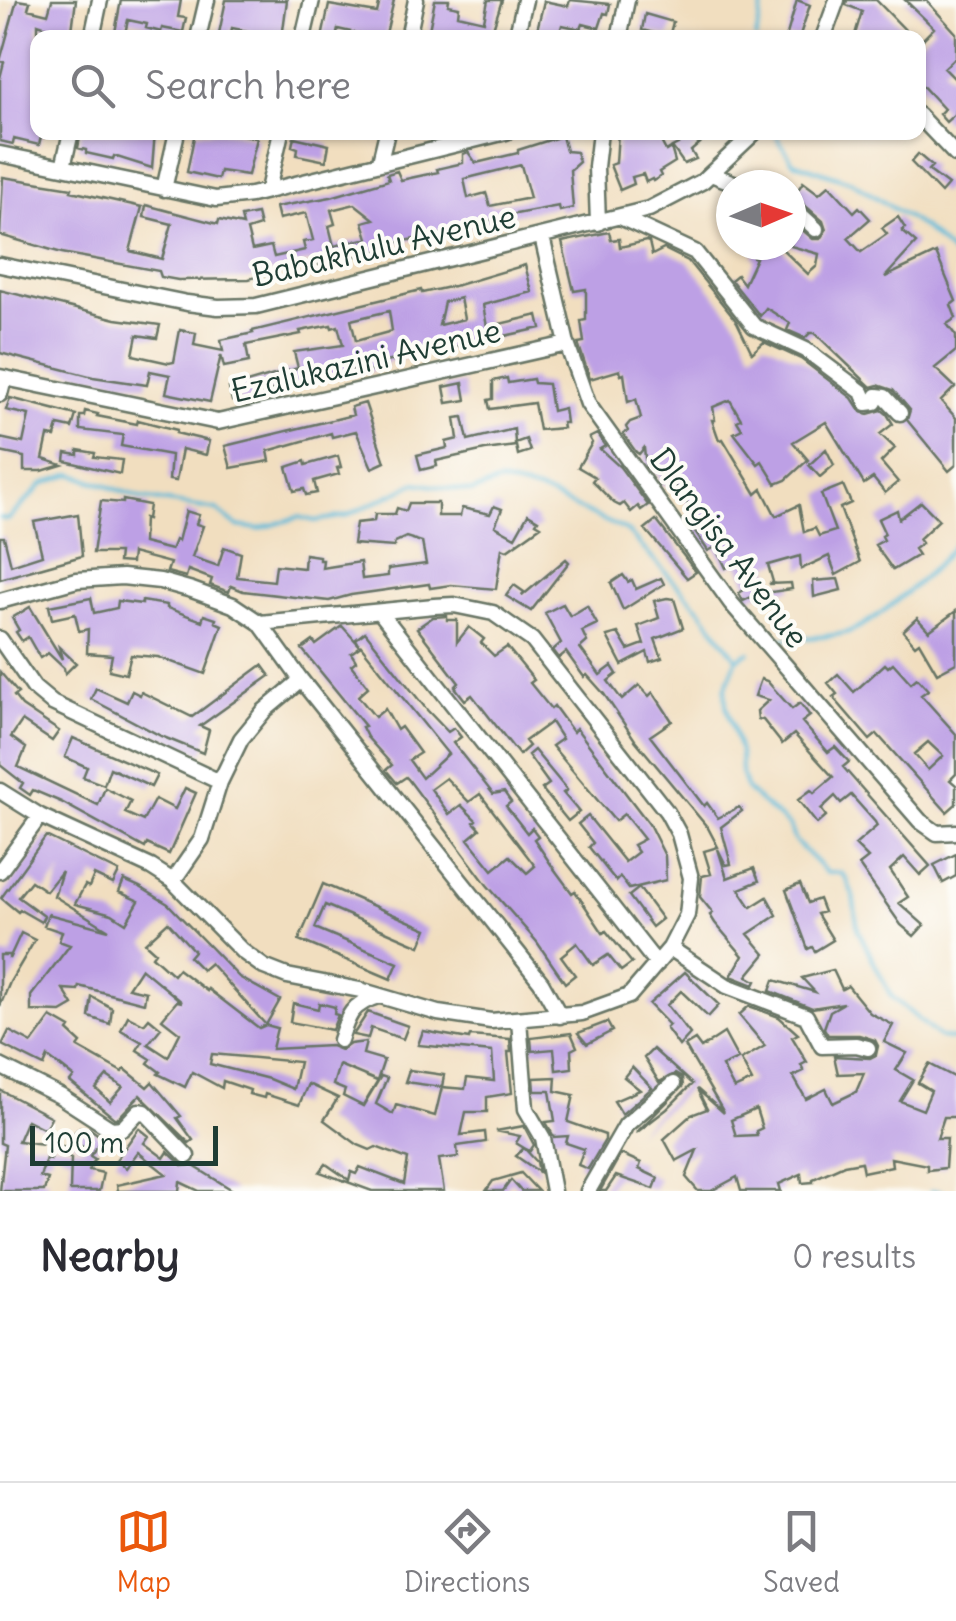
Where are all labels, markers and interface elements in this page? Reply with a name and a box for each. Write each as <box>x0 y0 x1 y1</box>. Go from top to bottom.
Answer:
search box <box>30 30 926 140</box>
icon: search <box>65 58 120 113</box>
text: Search here <box>145 62 351 109</box>
north arrow <box>716 170 806 260</box>
street label: Babakhulu Avenue <box>248 195 520 296</box>
street label: Ezalukazini Avenue <box>227 310 505 411</box>
street label: Dlangisa Avenue <box>641 440 818 656</box>
scale bar <box>30 1121 218 1166</box>
text: 100 m <box>45 1125 124 1161</box>
text: Nearby <box>40 1230 179 1282</box>
text: 0 results <box>792 1236 916 1277</box>
tab: Map <box>116 1504 171 1600</box>
tab: Directions <box>404 1504 530 1600</box>
tab: Saved <box>763 1504 840 1600</box>

